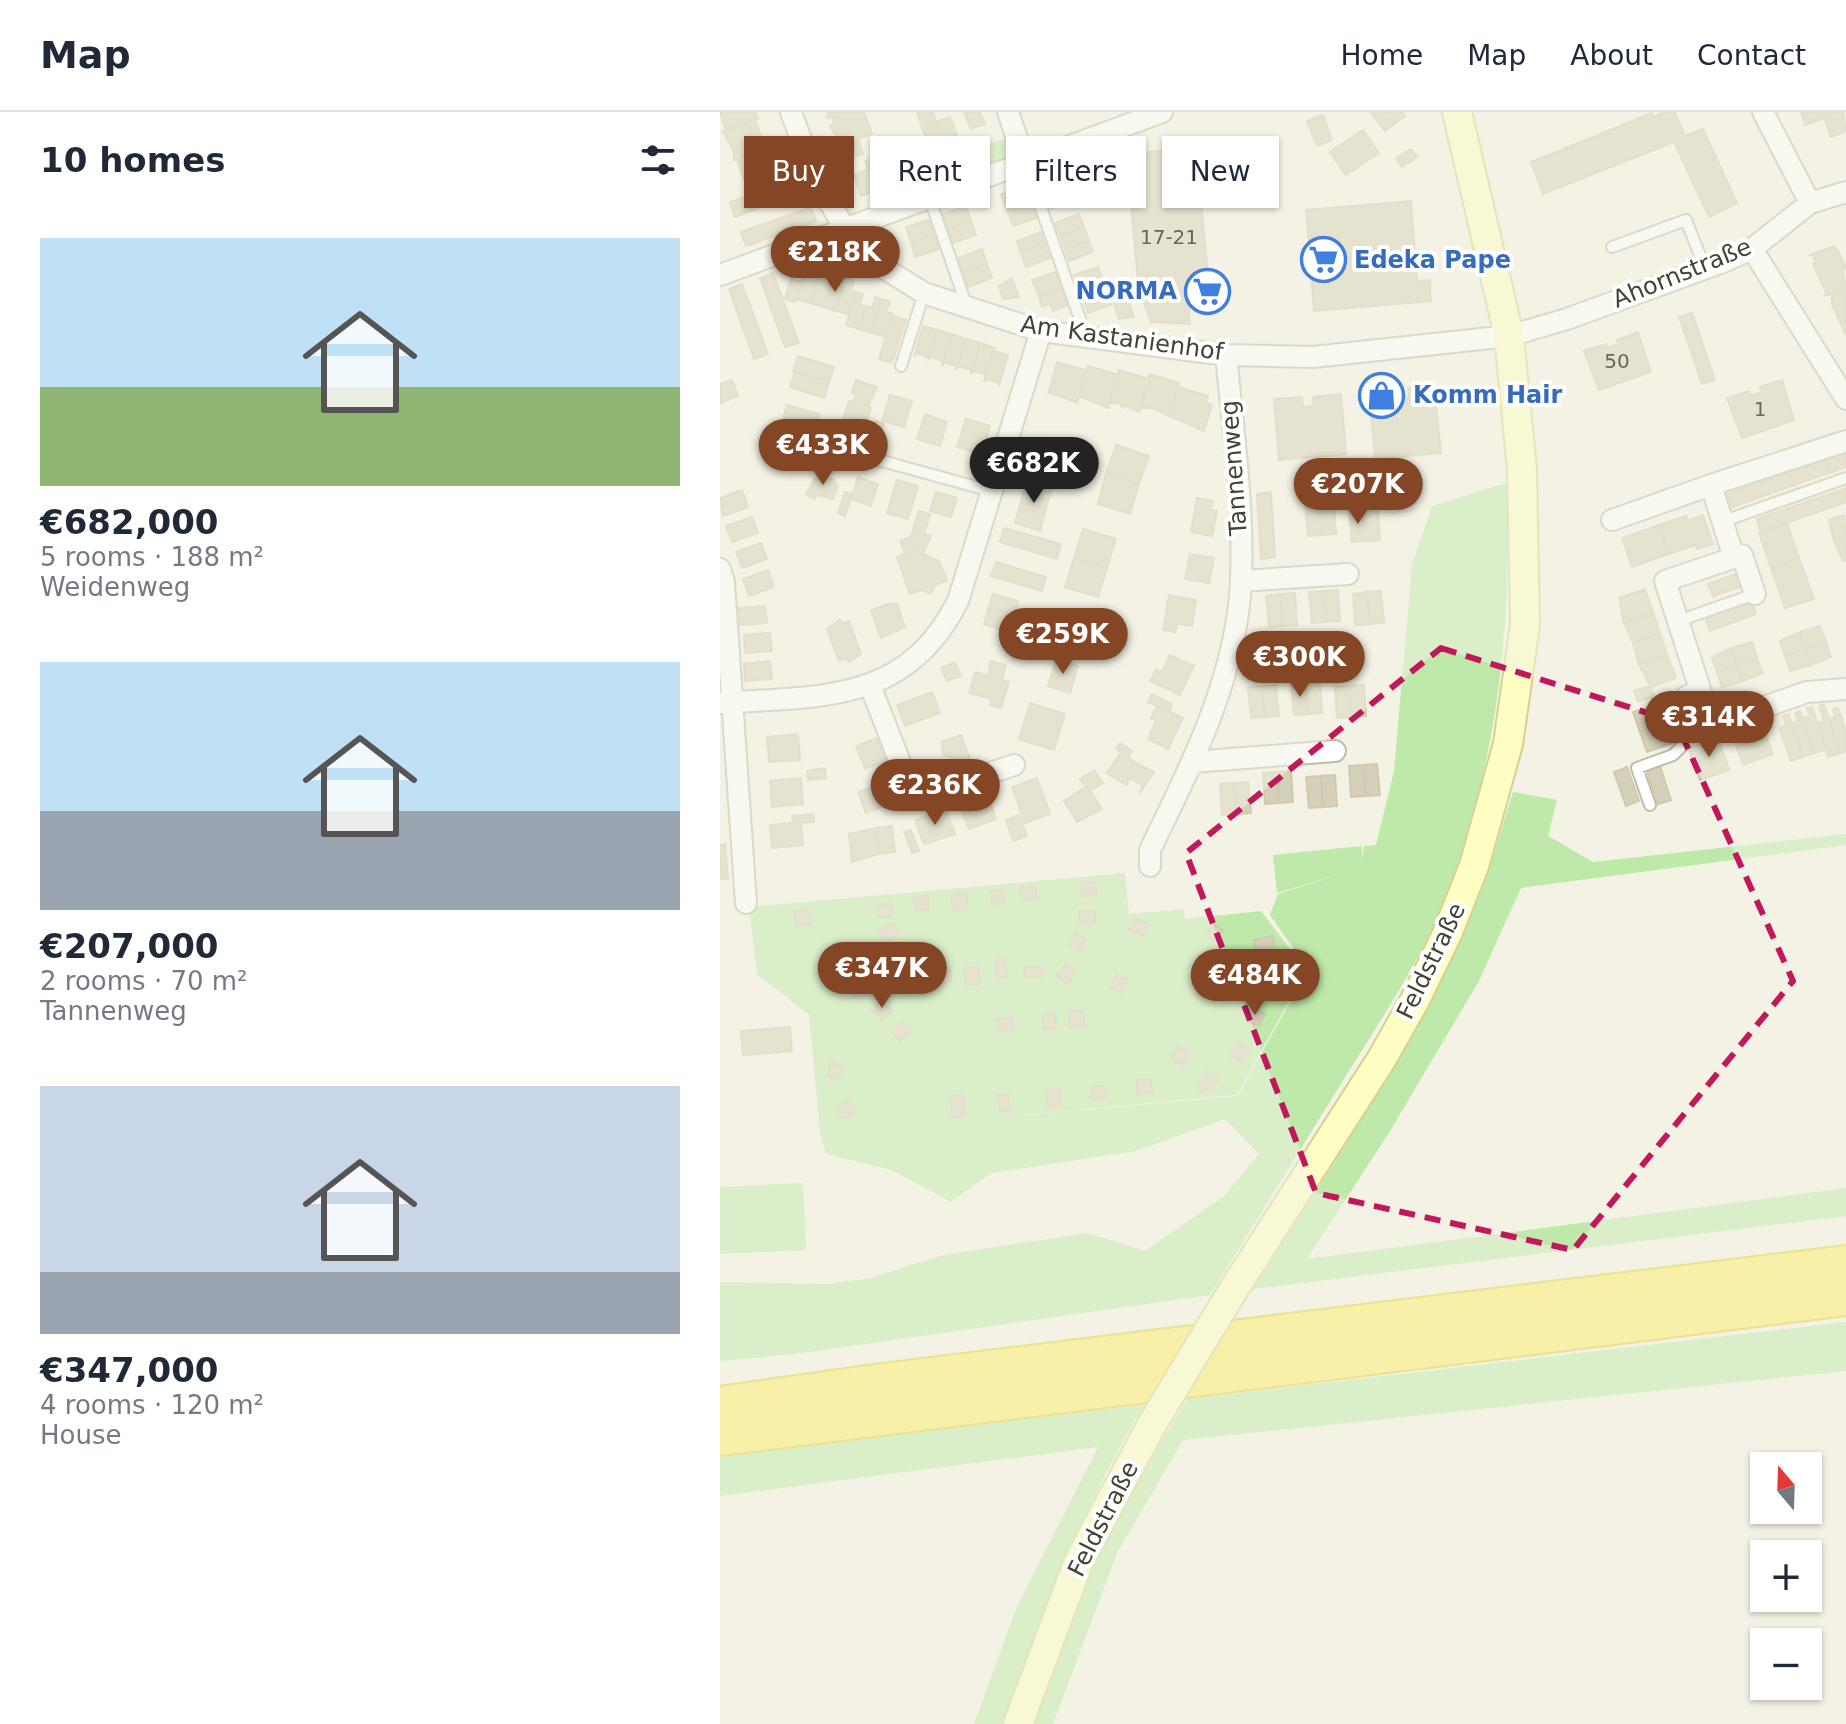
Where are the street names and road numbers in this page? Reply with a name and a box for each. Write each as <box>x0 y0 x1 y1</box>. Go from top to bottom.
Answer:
street label: Ahornstraße <box>1608 232 1756 314</box>
street label: Am Kastanienhof <box>1019 310 1226 366</box>
street label: Tannenweg <box>1215 399 1253 538</box>
street label: Feldstraße <box>1391 898 1471 1024</box>
street label: Feldstraße <box>1062 1457 1144 1581</box>

